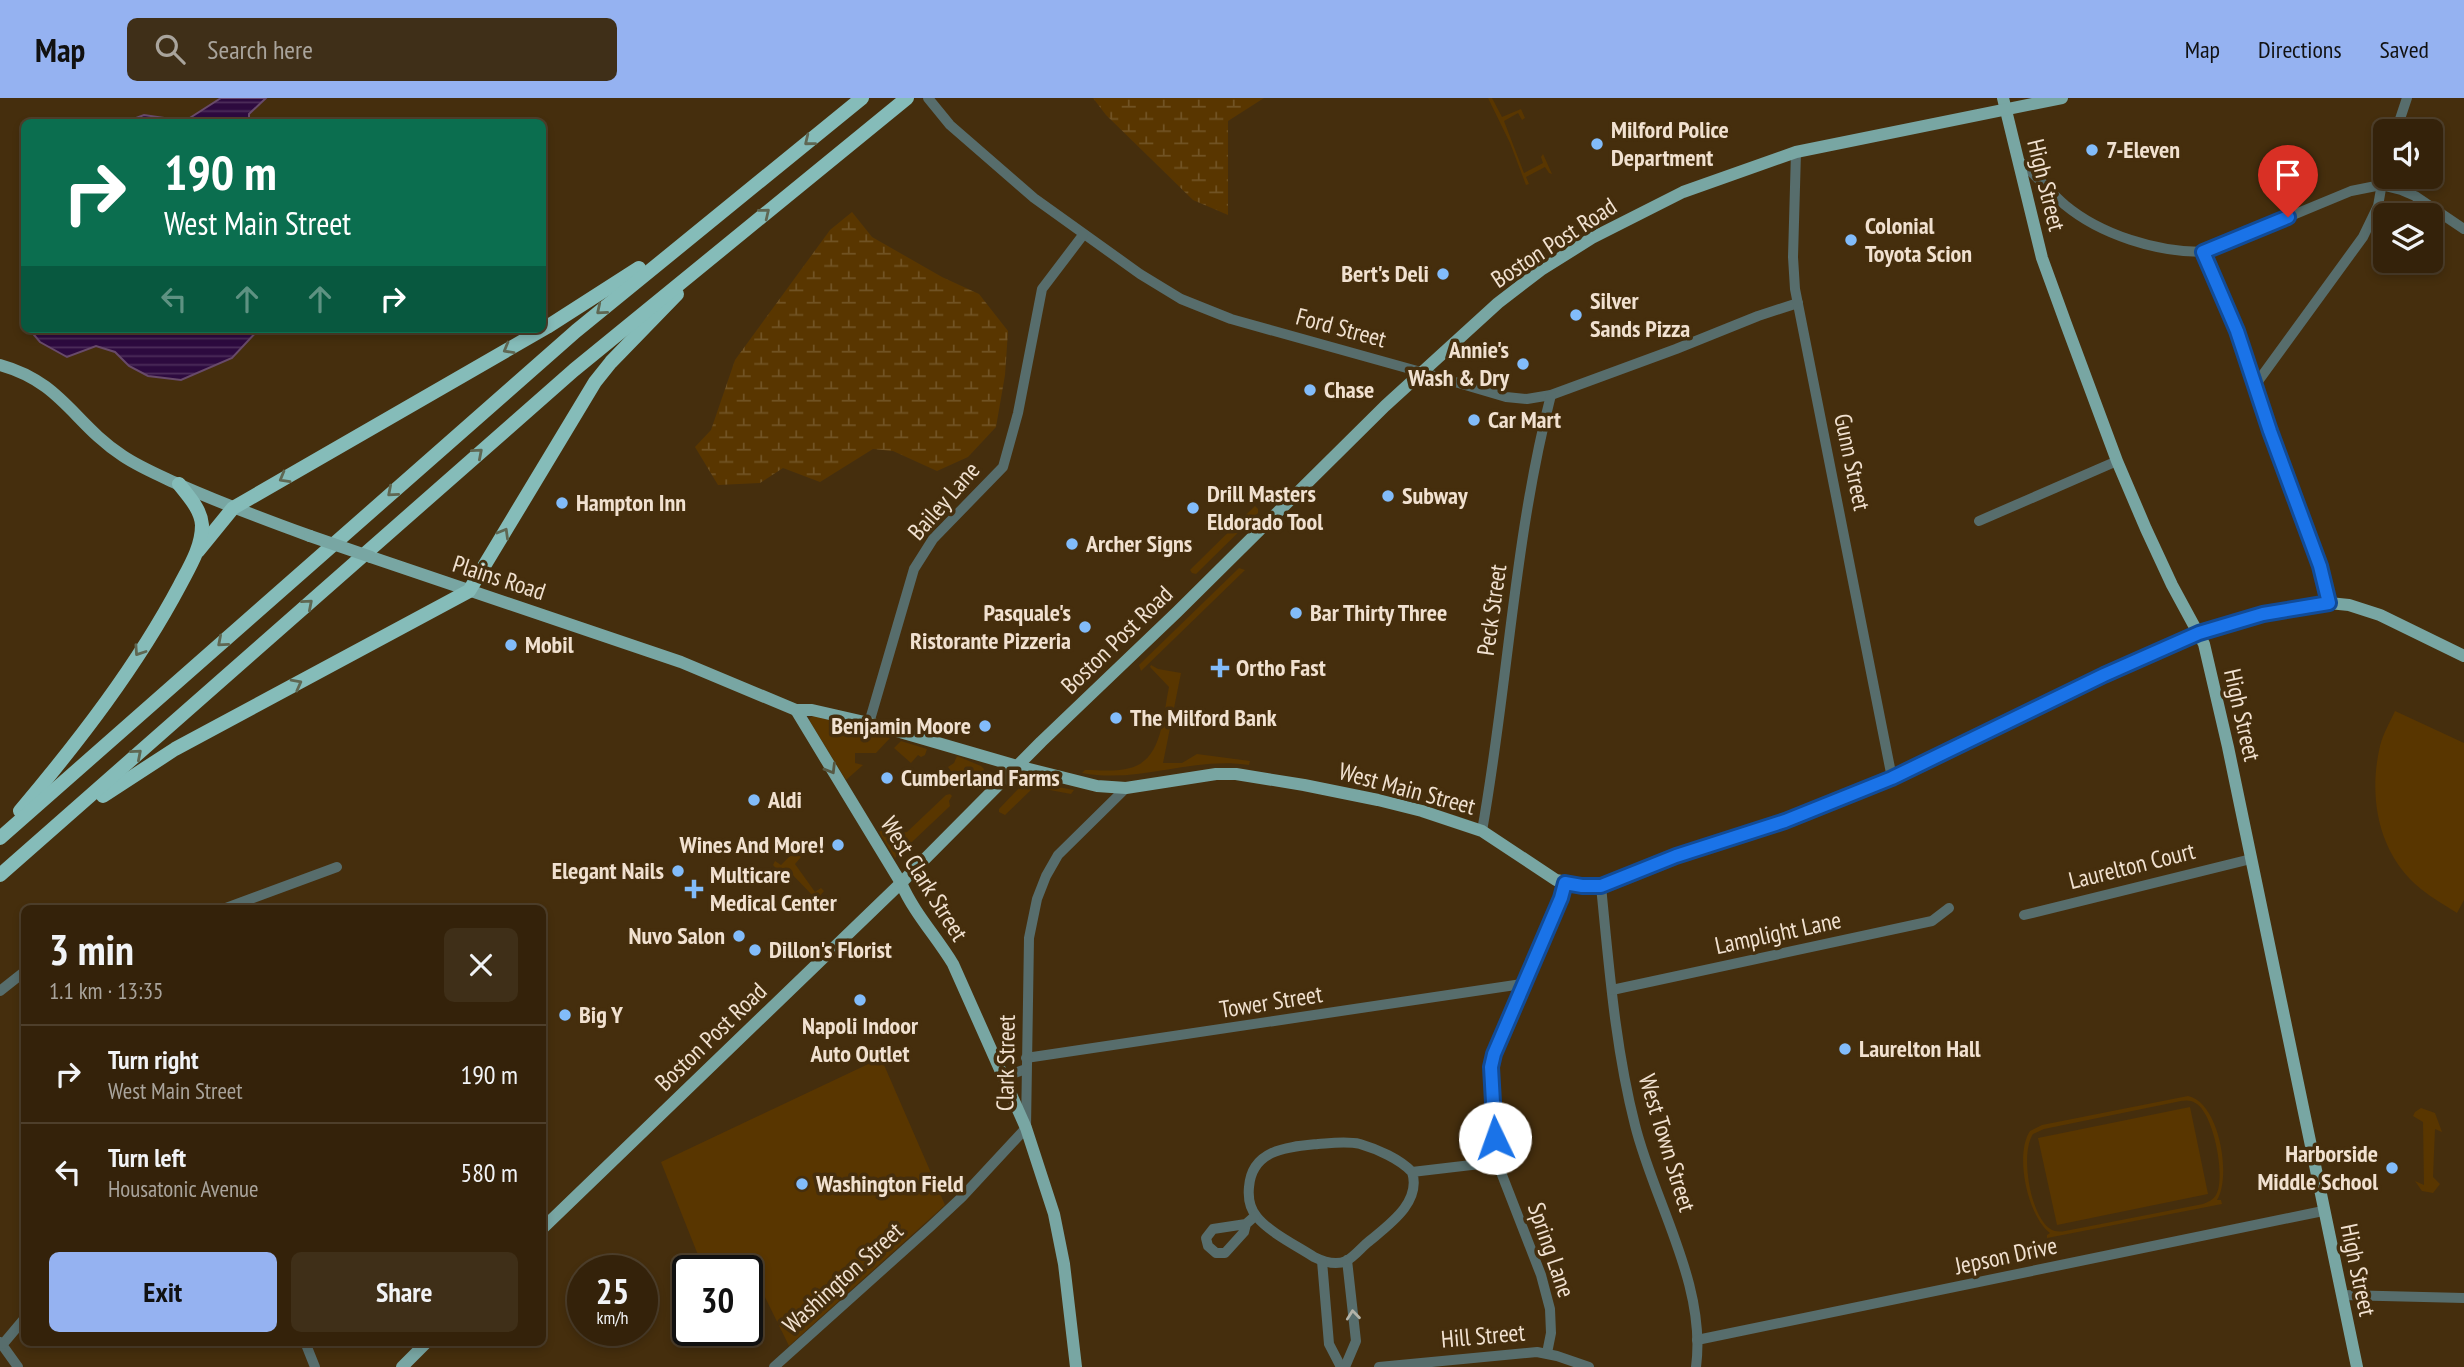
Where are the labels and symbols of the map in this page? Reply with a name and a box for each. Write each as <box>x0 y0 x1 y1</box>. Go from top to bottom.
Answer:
place label: Milford Police Department <box>1611 114 1729 173</box>
one-way arrow <box>805 133 818 145</box>
place label: 7-Eleven <box>2106 134 2180 165</box>
marker: Milford Police Department <box>1589 136 1605 152</box>
street label: High Street <box>2020 136 2073 235</box>
marker: 7-Eleven <box>2084 142 2100 158</box>
pin <box>2258 145 2318 217</box>
street label: Boston Post Road <box>1485 191 1622 295</box>
one-way arrow <box>758 208 770 221</box>
place label: Colonial Toyota Scion <box>1865 210 1972 269</box>
marker: Colonial Toyota Scion <box>1843 232 1859 248</box>
place label: Bert's Deli <box>1341 258 1429 289</box>
marker: Bert's Deli <box>1435 266 1451 282</box>
place label: Silver Sands Pizza <box>1590 285 1690 344</box>
street label: Ford Street <box>1293 301 1390 354</box>
one-way arrow <box>596 302 609 314</box>
marker: Silver Sands Pizza <box>1568 307 1584 323</box>
place label: Annie's Wash & Dry <box>1407 334 1509 393</box>
one-way arrow <box>503 341 515 354</box>
marker: Annie's Wash & Dry <box>1515 356 1531 372</box>
place label: Chase <box>1324 374 1374 405</box>
marker: Chase <box>1302 382 1318 398</box>
place label: Car Mart <box>1488 404 1561 435</box>
street label: Gunn Street <box>1827 411 1878 513</box>
marker: Car Mart <box>1466 412 1482 428</box>
one-way arrow <box>470 449 483 462</box>
street label: Bailey Lane <box>901 455 986 546</box>
one-way arrow <box>279 469 292 482</box>
place label: Drill Masters Eldorado Tool <box>1207 478 1323 537</box>
place label: Subway <box>1402 480 1468 511</box>
one-way arrow <box>387 484 400 496</box>
place label: Hampton Inn <box>576 487 686 518</box>
marker: Subway <box>1380 488 1396 504</box>
marker: Hampton Inn <box>554 495 570 511</box>
marker: Drill Masters Eldorado Tool <box>1185 500 1201 516</box>
one-way arrow <box>496 527 509 540</box>
place label: Archer Signs <box>1085 528 1192 559</box>
marker: Archer Signs <box>1064 536 1080 552</box>
street label: Plains Road <box>449 548 550 607</box>
street label: Peck Street <box>1470 562 1513 658</box>
street label: Boston Post Road <box>1054 579 1179 701</box>
place label: Pasquale's Ristorante Pizzeria <box>910 597 1071 656</box>
place label: Bar Thirty Three <box>1310 597 1447 628</box>
one-way arrow <box>300 600 313 612</box>
marker: Bar Thirty Three <box>1288 605 1304 621</box>
marker: Pasquale's Ristorante Pizzeria <box>1077 619 1093 635</box>
place label: Mobil <box>525 629 574 660</box>
one-way arrow <box>217 634 230 646</box>
marker: Mobil <box>503 637 519 653</box>
one-way arrow <box>135 644 148 657</box>
place label: Ortho Fast <box>1236 652 1326 683</box>
marker: Ortho Fast <box>1210 658 1230 678</box>
street label: High Street <box>2217 666 2268 764</box>
one-way arrow <box>290 679 302 692</box>
place label: The Milford Bank <box>1130 702 1277 733</box>
place label: Benjamin Moore <box>831 710 971 741</box>
marker: The Milford Bank <box>1108 710 1124 726</box>
marker: Benjamin Moore <box>977 718 993 734</box>
one-way arrow <box>129 750 142 763</box>
street label: West Main Street <box>1335 755 1479 822</box>
one-way arrow <box>823 761 836 774</box>
place label: Cumberland Farms <box>901 762 1060 793</box>
marker: Cumberland Farms <box>879 770 895 786</box>
place label: Aldi <box>767 784 802 815</box>
marker: Aldi <box>746 792 762 808</box>
street label: West Clark Street <box>874 811 975 947</box>
place label: Wines And More! <box>678 829 824 860</box>
street label: Laurelton Court <box>2066 835 2199 896</box>
marker: Wines And More! <box>830 837 846 853</box>
place label: Elegant Nails <box>552 855 664 886</box>
place label: Multicare Medical Center <box>710 859 838 918</box>
marker: Elegant Nails <box>670 863 686 879</box>
marker: Multicare Medical Center <box>684 879 704 899</box>
street label: Lamplight Lane <box>1712 904 1844 961</box>
place label: Nuvo Salon <box>629 920 725 951</box>
marker: Nuvo Salon <box>731 928 747 944</box>
place label: Dillon's Florist <box>769 934 892 965</box>
marker: Dillon's Florist <box>747 942 763 958</box>
street label: Boston Post Road <box>648 976 773 1098</box>
street label: Tower Street <box>1217 978 1325 1025</box>
marker: Napoli Indoor Auto Outlet <box>852 992 868 1008</box>
place label: Big Y <box>579 999 623 1030</box>
marker: Big Y <box>557 1007 573 1023</box>
place label: Napoli Indoor Auto Outlet <box>802 1010 919 1069</box>
street label: Clark Street <box>989 1014 1022 1111</box>
place label: Laurelton Hall <box>1859 1033 1981 1064</box>
marker: Laurelton Hall <box>1837 1041 1853 1057</box>
street label: West Town Street <box>1632 1070 1703 1216</box>
position arrow <box>1458 1101 1532 1175</box>
place label: Harborside Middle School <box>2257 1138 2378 1197</box>
marker: Harborside Middle School <box>2384 1160 2400 1176</box>
place label: Washington Field <box>815 1168 964 1199</box>
marker: Washington Field <box>794 1176 810 1192</box>
street label: Spring Lane <box>1521 1198 1582 1301</box>
street label: Washington Street <box>776 1215 910 1340</box>
street label: High Street <box>2334 1221 2383 1319</box>
street label: Jepson Drive <box>1951 1230 2060 1282</box>
speed limit sign: 30 <box>672 1255 763 1346</box>
one-way arrow <box>1346 1309 1361 1320</box>
street label: Hill Street <box>1440 1316 1527 1355</box>

